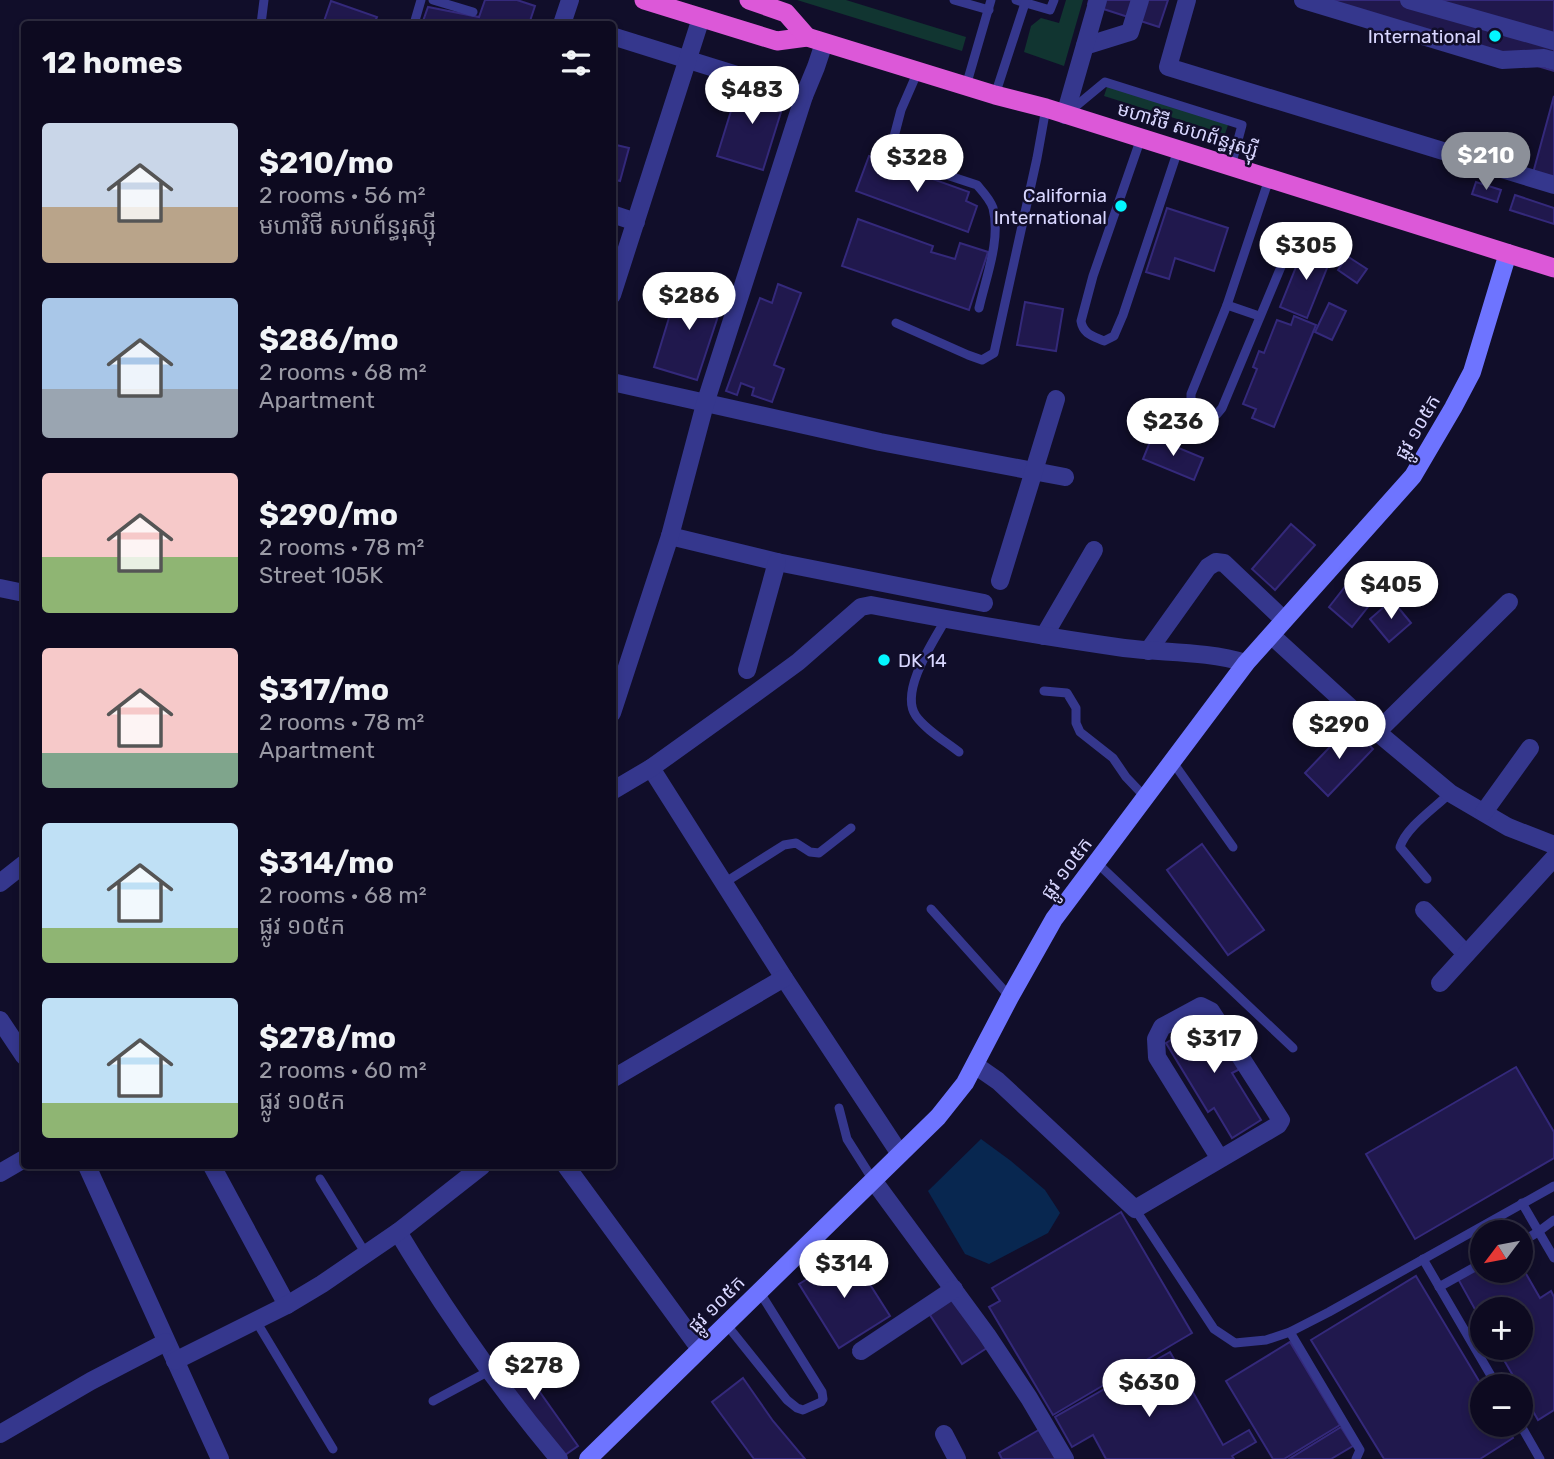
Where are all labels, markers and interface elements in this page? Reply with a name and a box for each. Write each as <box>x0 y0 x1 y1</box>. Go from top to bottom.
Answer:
place label: International <box>1368 25 1481 48</box>
marker: International <box>1487 28 1503 44</box>
icon: filters <box>557 44 595 82</box>
text: 12 homes <box>42 45 183 81</box>
pin: $483 <box>711 66 793 126</box>
text: $483 <box>721 75 783 103</box>
street label: មហាវិថី សហព័ន្ធរុស្ស៊ី <box>1113 97 1261 168</box>
pin: $210 <box>1445 132 1527 192</box>
pin: $328 <box>876 134 958 194</box>
text: $210 <box>1457 141 1515 169</box>
text: $328 <box>886 143 948 171</box>
text: $210/mo <box>259 145 394 181</box>
icon: home <box>98 151 182 235</box>
text: 2 rooms · 56 m² <box>259 181 426 209</box>
place label: California International <box>994 184 1107 229</box>
marker: California International <box>1113 198 1129 214</box>
text: មហាវិថី សហព័ន្ធរុស្ស៊ី <box>259 212 436 240</box>
pin: $305 <box>1265 222 1347 282</box>
text: $305 <box>1275 231 1337 259</box>
pin: $286 <box>648 272 730 332</box>
text: $286 <box>659 281 719 309</box>
text: $286/mo <box>259 322 399 358</box>
icon: home <box>98 326 182 410</box>
text: 2 rooms · 68 m² <box>259 358 427 386</box>
text: Apartment <box>259 386 375 414</box>
street label: ផ្លូវ ១០៥ក <box>1390 391 1450 467</box>
pin: $236 <box>1132 398 1214 458</box>
text: $236 <box>1143 407 1203 435</box>
text: $290/mo <box>259 497 398 533</box>
icon: home <box>98 501 182 585</box>
text: 2 rooms · 78 m² <box>259 533 424 561</box>
text: Street 105K <box>259 561 383 589</box>
pin: $405 <box>1350 562 1432 621</box>
text: $405 <box>1360 570 1422 598</box>
place label: DK 14 <box>898 649 947 672</box>
marker: DK 14 <box>876 652 892 668</box>
text: $317/mo <box>259 672 389 708</box>
icon: home <box>98 676 182 760</box>
pin: $290 <box>1298 702 1380 761</box>
text: 2 rooms · 78 m² <box>259 708 424 736</box>
text: $290 <box>1309 710 1369 738</box>
text: Apartment <box>259 736 375 764</box>
street label: ផ្លូវ ១០៥ក <box>1036 833 1102 907</box>
text: $314/mo <box>259 845 394 881</box>
icon: home <box>98 851 182 935</box>
text: 2 rooms · 68 m² <box>259 881 427 909</box>
text: ផ្លូវ ១០៥ក <box>259 912 345 940</box>
pin: $317 <box>1173 1016 1255 1075</box>
text: $278/mo <box>259 1020 396 1056</box>
text: $317 <box>1187 1024 1241 1052</box>
icon: home <box>98 1026 182 1110</box>
text: 2 rooms · 60 m² <box>259 1056 427 1084</box>
text: ផ្លូវ ១០៥ក <box>259 1087 345 1115</box>
north arrow <box>1470 1220 1533 1283</box>
map controls <box>1470 1220 1533 1437</box>
pin: $314 <box>803 1240 885 1300</box>
text: $314 <box>815 1249 873 1277</box>
street label: ផ្លូវ ១០៥ក <box>683 1271 754 1342</box>
button: + <box>1470 1297 1533 1360</box>
pin: $278 <box>493 1342 575 1402</box>
text: $278 <box>504 1351 564 1379</box>
pin: $630 <box>1108 1360 1190 1419</box>
text: $630 <box>1118 1368 1180 1396</box>
button: − <box>1470 1374 1533 1437</box>

